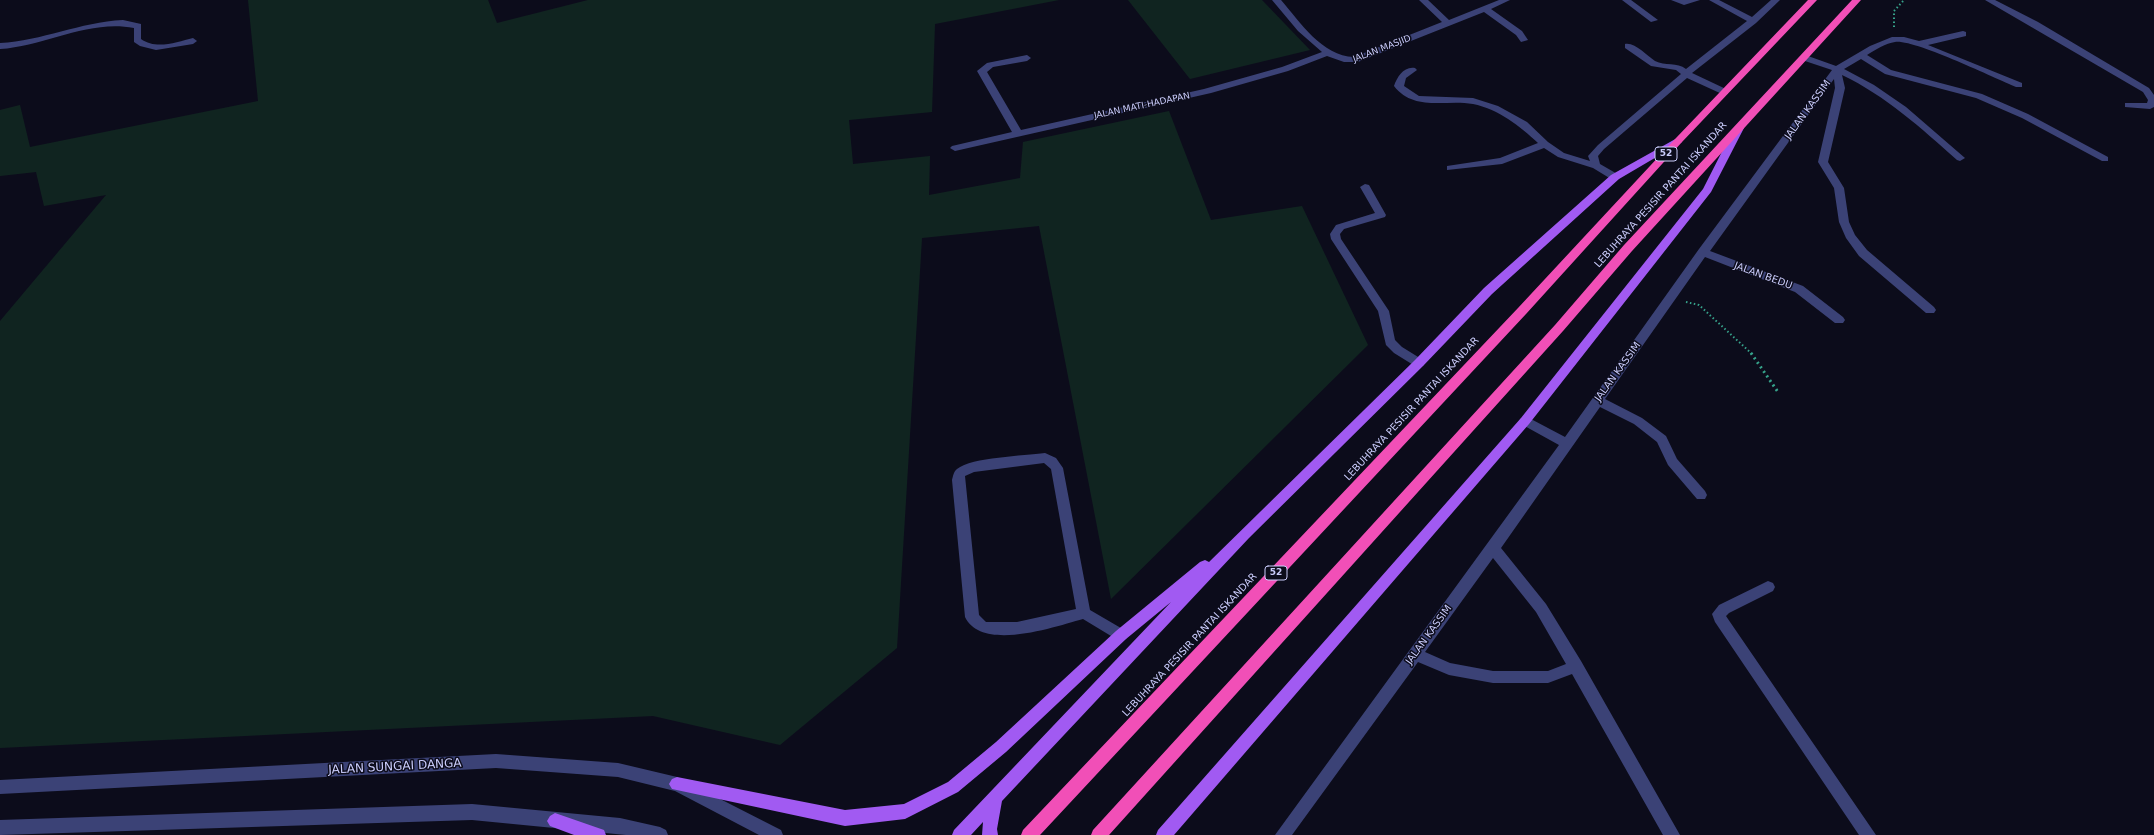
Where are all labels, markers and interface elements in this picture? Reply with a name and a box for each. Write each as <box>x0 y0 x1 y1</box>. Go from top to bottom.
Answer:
street label: JALAN MASJID <box>1351 33 1413 65</box>
street label: JALAN KASSIM <box>1782 78 1834 142</box>
street label: JALAN MATI-HADAPAN <box>1093 91 1191 121</box>
street label: LEBUHRAYA PESISIR PANTAI ISKANDAR <box>1592 120 1730 270</box>
road number: 52 <box>1655 147 1677 161</box>
street label: JALAN BEDU <box>1732 260 1794 292</box>
street label: LEBUHRAYA PESISIR PANTAI ISKANDAR <box>1342 335 1482 483</box>
street label: JALAN KASSIM <box>1592 340 1644 404</box>
road number: 52 <box>1265 566 1287 580</box>
street label: LEBUHRAYA PESISIR PANTAI ISKANDAR <box>1120 571 1260 719</box>
street label: JALAN KASSIM <box>1403 603 1455 667</box>
street label: JALAN SUNGAI DANGA <box>328 756 462 778</box>

